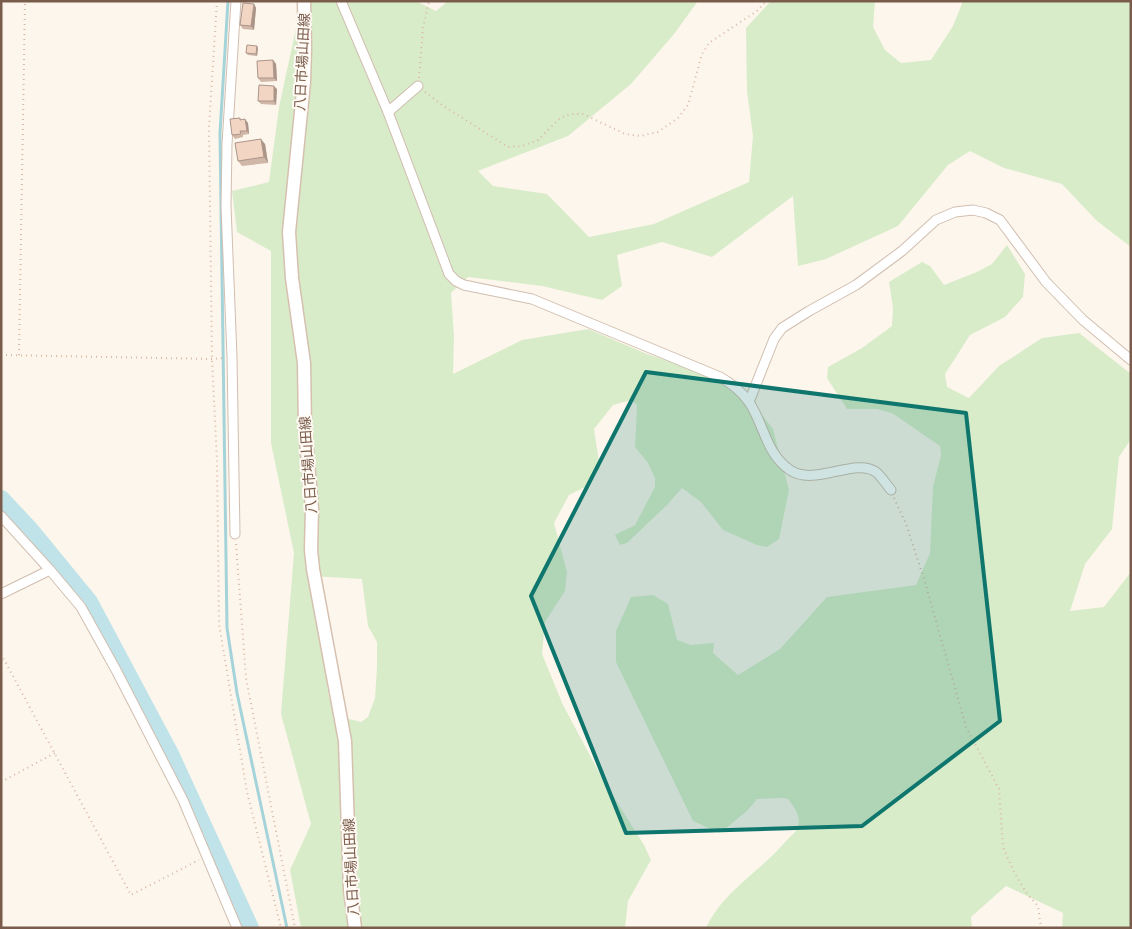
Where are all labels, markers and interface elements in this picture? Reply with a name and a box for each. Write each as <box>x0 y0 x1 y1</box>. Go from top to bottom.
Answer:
street label: 八日市場山田線 <box>290 13 314 111</box>
street label: 八日市場山田線 <box>296 415 320 515</box>
street label: 八日市場山田線 <box>339 818 363 916</box>

